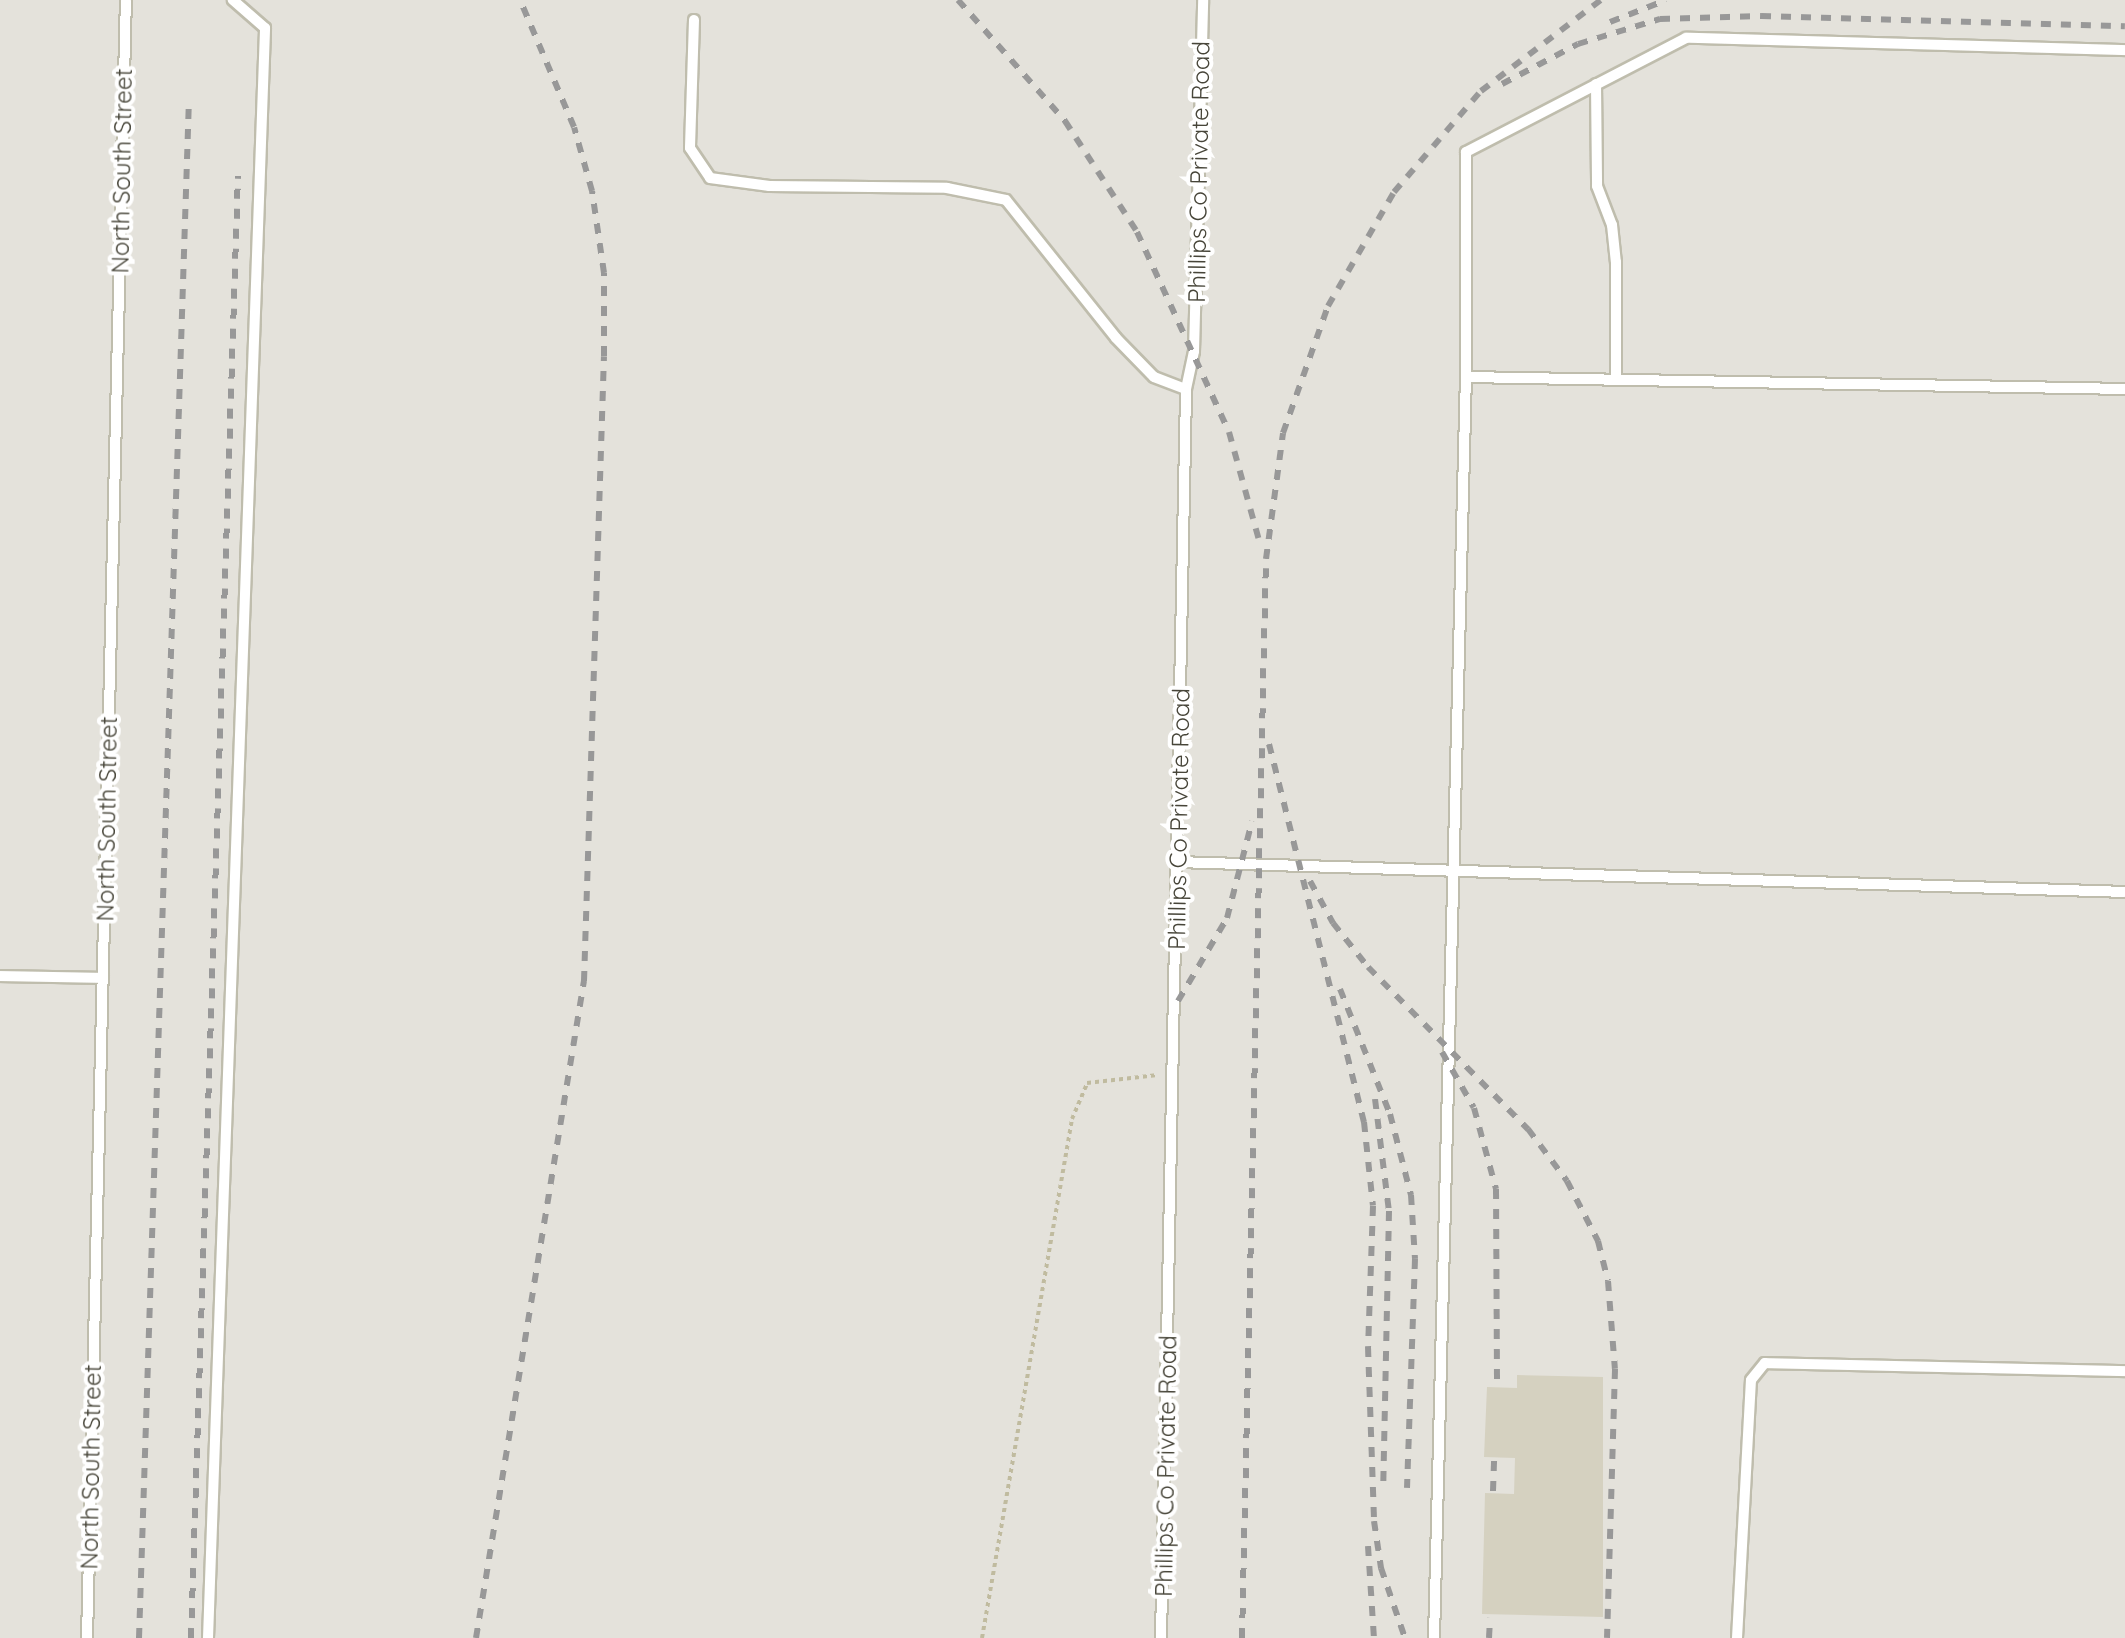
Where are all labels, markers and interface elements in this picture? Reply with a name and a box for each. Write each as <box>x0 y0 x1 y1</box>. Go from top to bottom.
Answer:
street label: Phillips Co Private Road <box>1182 41 1216 303</box>
street label: North South Street <box>106 68 138 274</box>
street label: Phillips Co Private Road <box>1162 688 1196 950</box>
street label: North South Street <box>91 716 123 922</box>
street label: Phillips Co Private Road <box>1149 1335 1183 1597</box>
street label: North South Street <box>75 1364 107 1570</box>

